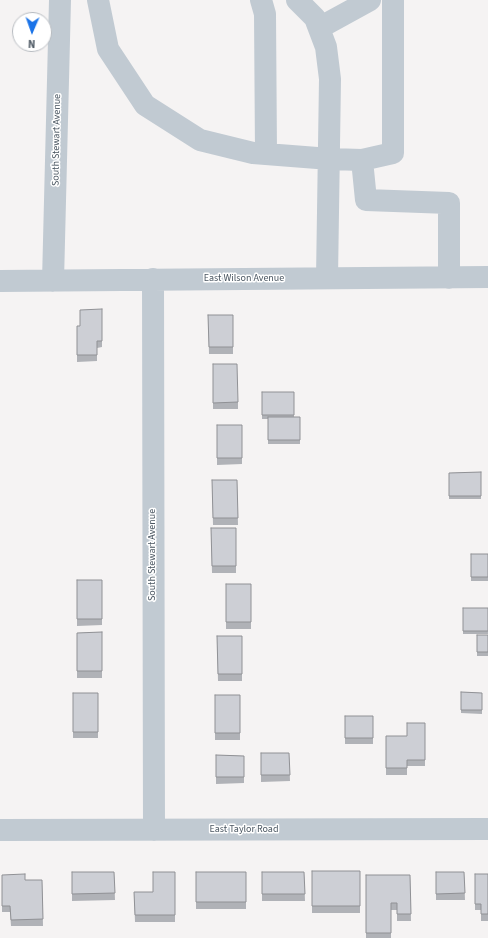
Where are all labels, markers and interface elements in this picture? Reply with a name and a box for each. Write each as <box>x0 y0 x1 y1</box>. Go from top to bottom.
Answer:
north arrow <box>12 12 52 52</box>
text: N <box>28 36 36 51</box>
street label: South Stewart Avenue <box>50 94 64 186</box>
street label: East Wilson Avenue <box>204 273 284 285</box>
street label: South Stewart Avenue <box>147 509 159 601</box>
street label: East Taylor Road <box>210 824 278 836</box>

